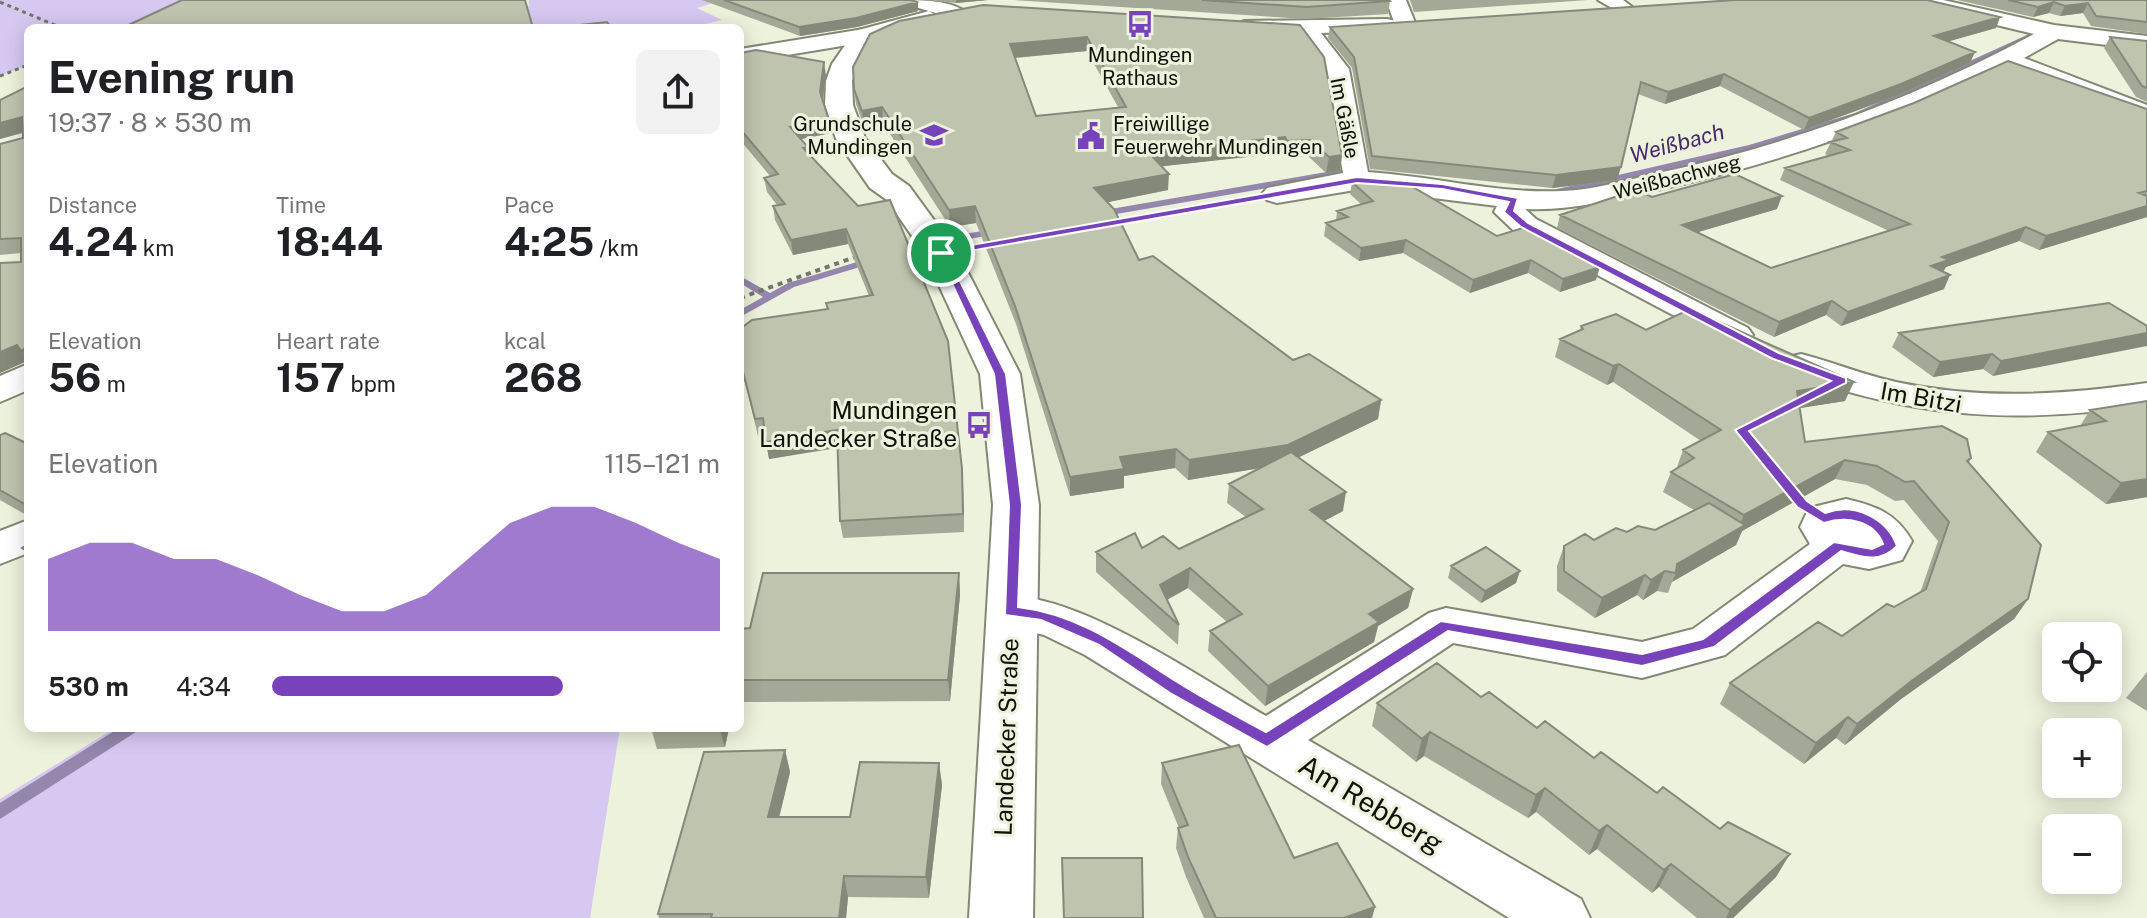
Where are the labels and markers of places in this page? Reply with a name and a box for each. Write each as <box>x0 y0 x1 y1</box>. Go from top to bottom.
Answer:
bus stop icon: Mundingen Rathaus <box>1125 9 1155 39</box>
place label: Mundingen Rathaus <box>1088 43 1192 90</box>
place label: Grundschule Mundingen <box>793 112 912 159</box>
place label: Freiwillige Feuerwehr Mundingen <box>1113 112 1323 159</box>
school or university icon: Grundschule Mundingen <box>919 120 949 150</box>
public building icon: Freiwillige Feuerwehr Mundingen <box>1076 121 1106 151</box>
pin <box>907 219 975 287</box>
place label: Mundingen Landecker Straße <box>759 396 957 452</box>
bus stop icon: Mundingen Landecker Straße <box>964 410 994 440</box>

